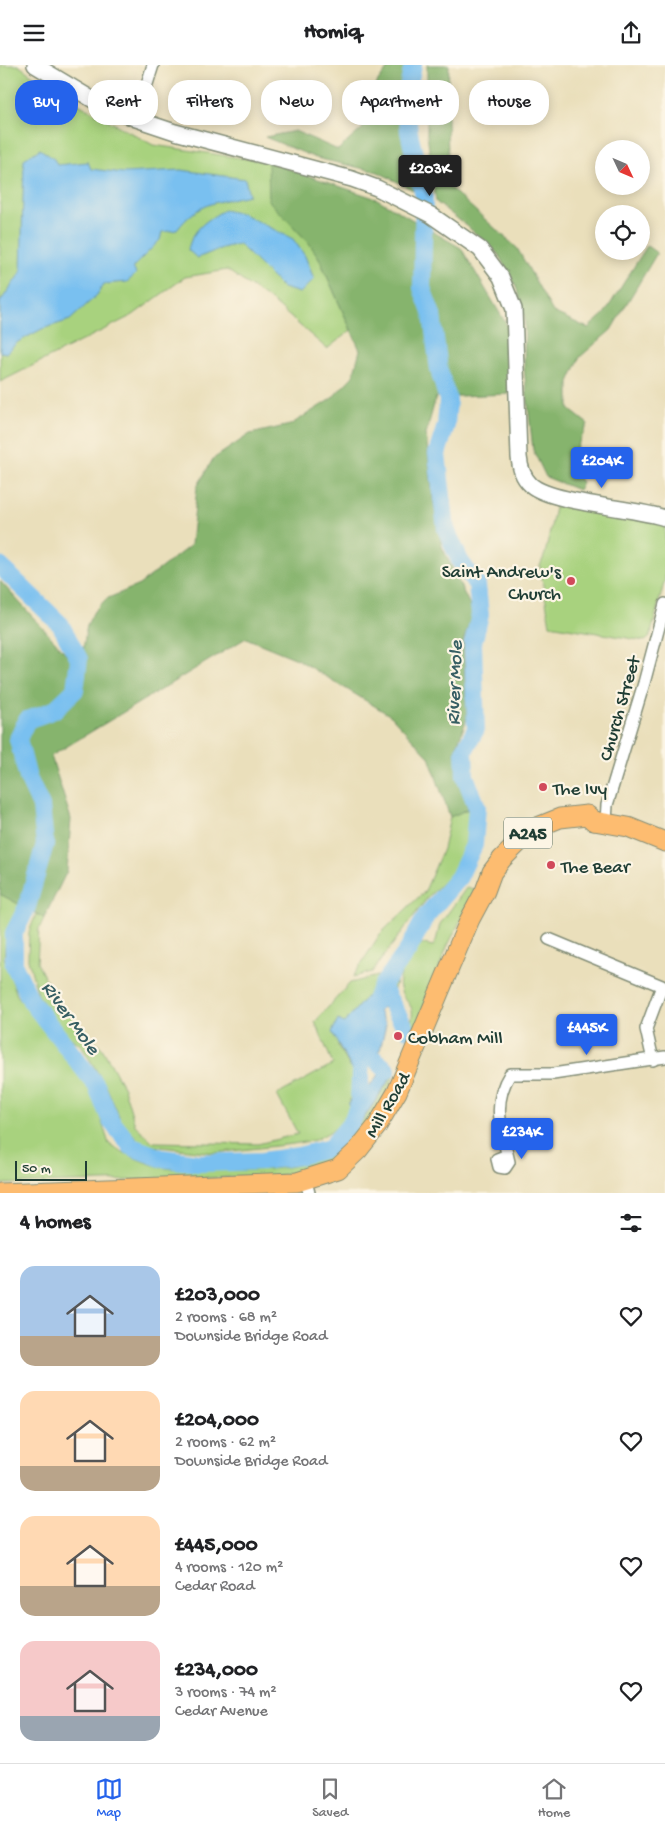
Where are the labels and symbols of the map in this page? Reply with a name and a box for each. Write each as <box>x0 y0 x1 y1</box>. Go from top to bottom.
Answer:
north arrow <box>595 140 650 195</box>
pin: £203K <box>395 155 465 197</box>
pin: £204K <box>567 447 637 489</box>
place label: Saint Andrew's Church <box>442 562 562 607</box>
marker: Saint Andrew's Church <box>565 575 577 587</box>
water label: River Mole <box>444 640 469 726</box>
street label: Church Street <box>595 652 648 764</box>
place label: The Ivy <box>552 779 608 802</box>
marker: The Ivy <box>537 781 549 793</box>
road number: A245 <box>504 817 552 849</box>
place label: The Bear <box>560 857 632 880</box>
marker: The Bear <box>545 859 557 871</box>
water label: River Mole <box>35 978 104 1061</box>
pin: £445K <box>552 1013 622 1056</box>
place label: Cobham Mill <box>408 1028 503 1051</box>
marker: Cobham Mill <box>392 1030 404 1042</box>
street label: Mill Road <box>361 1067 418 1143</box>
pin: £234K <box>487 1117 557 1160</box>
scale bar <box>15 1158 88 1181</box>

